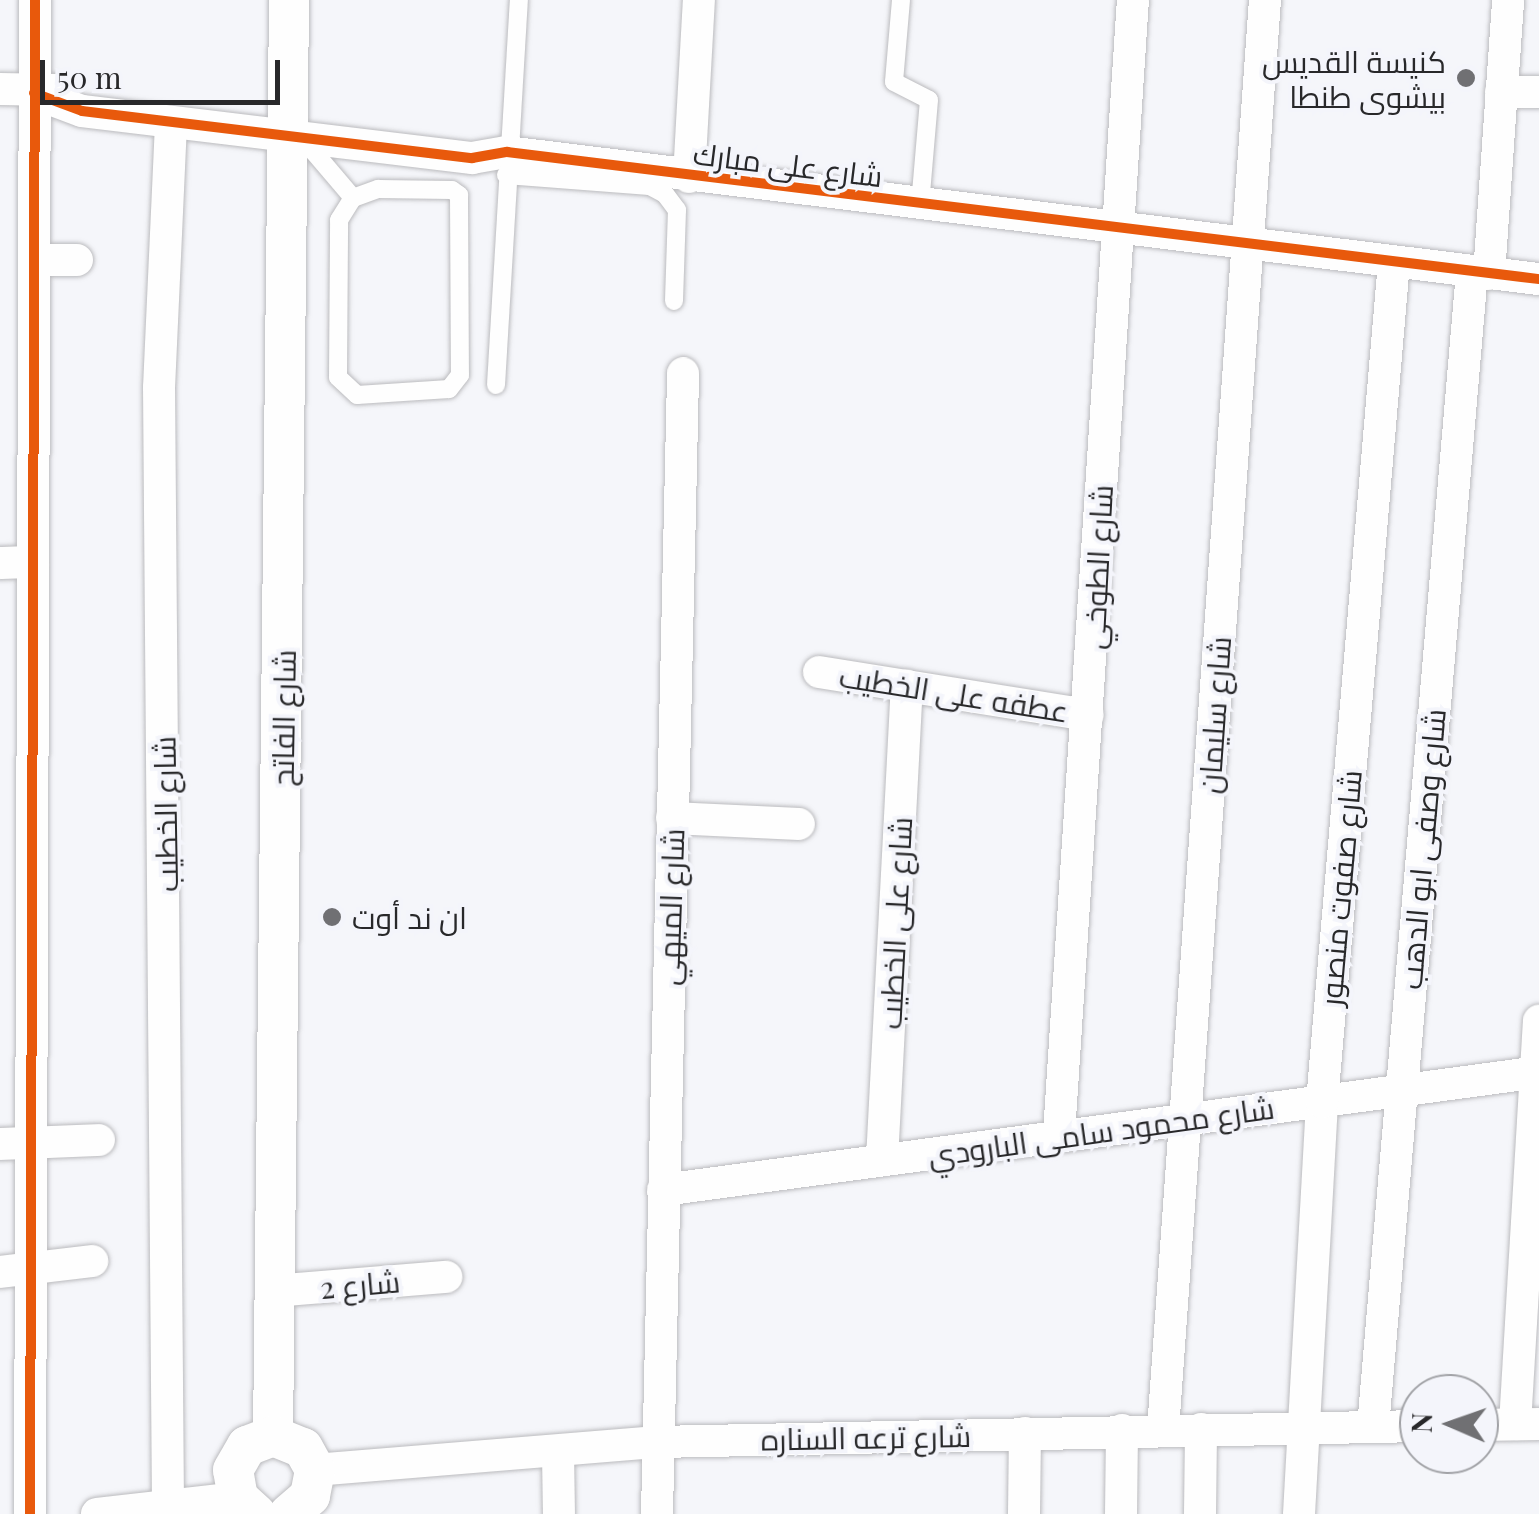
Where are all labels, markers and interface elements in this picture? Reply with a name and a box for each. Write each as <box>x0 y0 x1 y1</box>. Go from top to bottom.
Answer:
scale bar <box>45 40 285 102</box>
place label: كنيسة القديس بيشوى طنطا <box>1262 43 1446 114</box>
text: 50 m <box>57 57 122 97</box>
marker: كنيسة القديس بيشوى طنطا <box>1455 67 1477 89</box>
street label: شارع على مبارك <box>691 135 885 193</box>
street label: شارع الطوخي <box>1075 484 1119 650</box>
street label: شارع سليمان <box>1191 635 1237 795</box>
street label: شارع الفاتح <box>264 649 302 787</box>
street label: عطفه على الخطيب <box>837 657 1071 729</box>
street label: شارع وصفى ابو الدهب <box>1392 707 1452 991</box>
street label: شارع الخطيب <box>146 736 184 892</box>
street label: شارع صفوت منصور <box>1312 769 1368 1007</box>
street label: شارع على الخطيب <box>871 816 919 1030</box>
street label: شارع الميهي <box>649 828 691 986</box>
place label: ان ند أوت <box>352 899 467 935</box>
marker: ان ند أوت <box>321 906 343 928</box>
street label: شارع محمود سامى البارودي <box>926 1089 1276 1173</box>
street label: شارع 2 <box>319 1263 401 1305</box>
north arrow <box>1399 1374 1499 1474</box>
text: N <box>1402 1412 1439 1434</box>
street label: شارع ترعه السناره <box>761 1417 971 1457</box>

